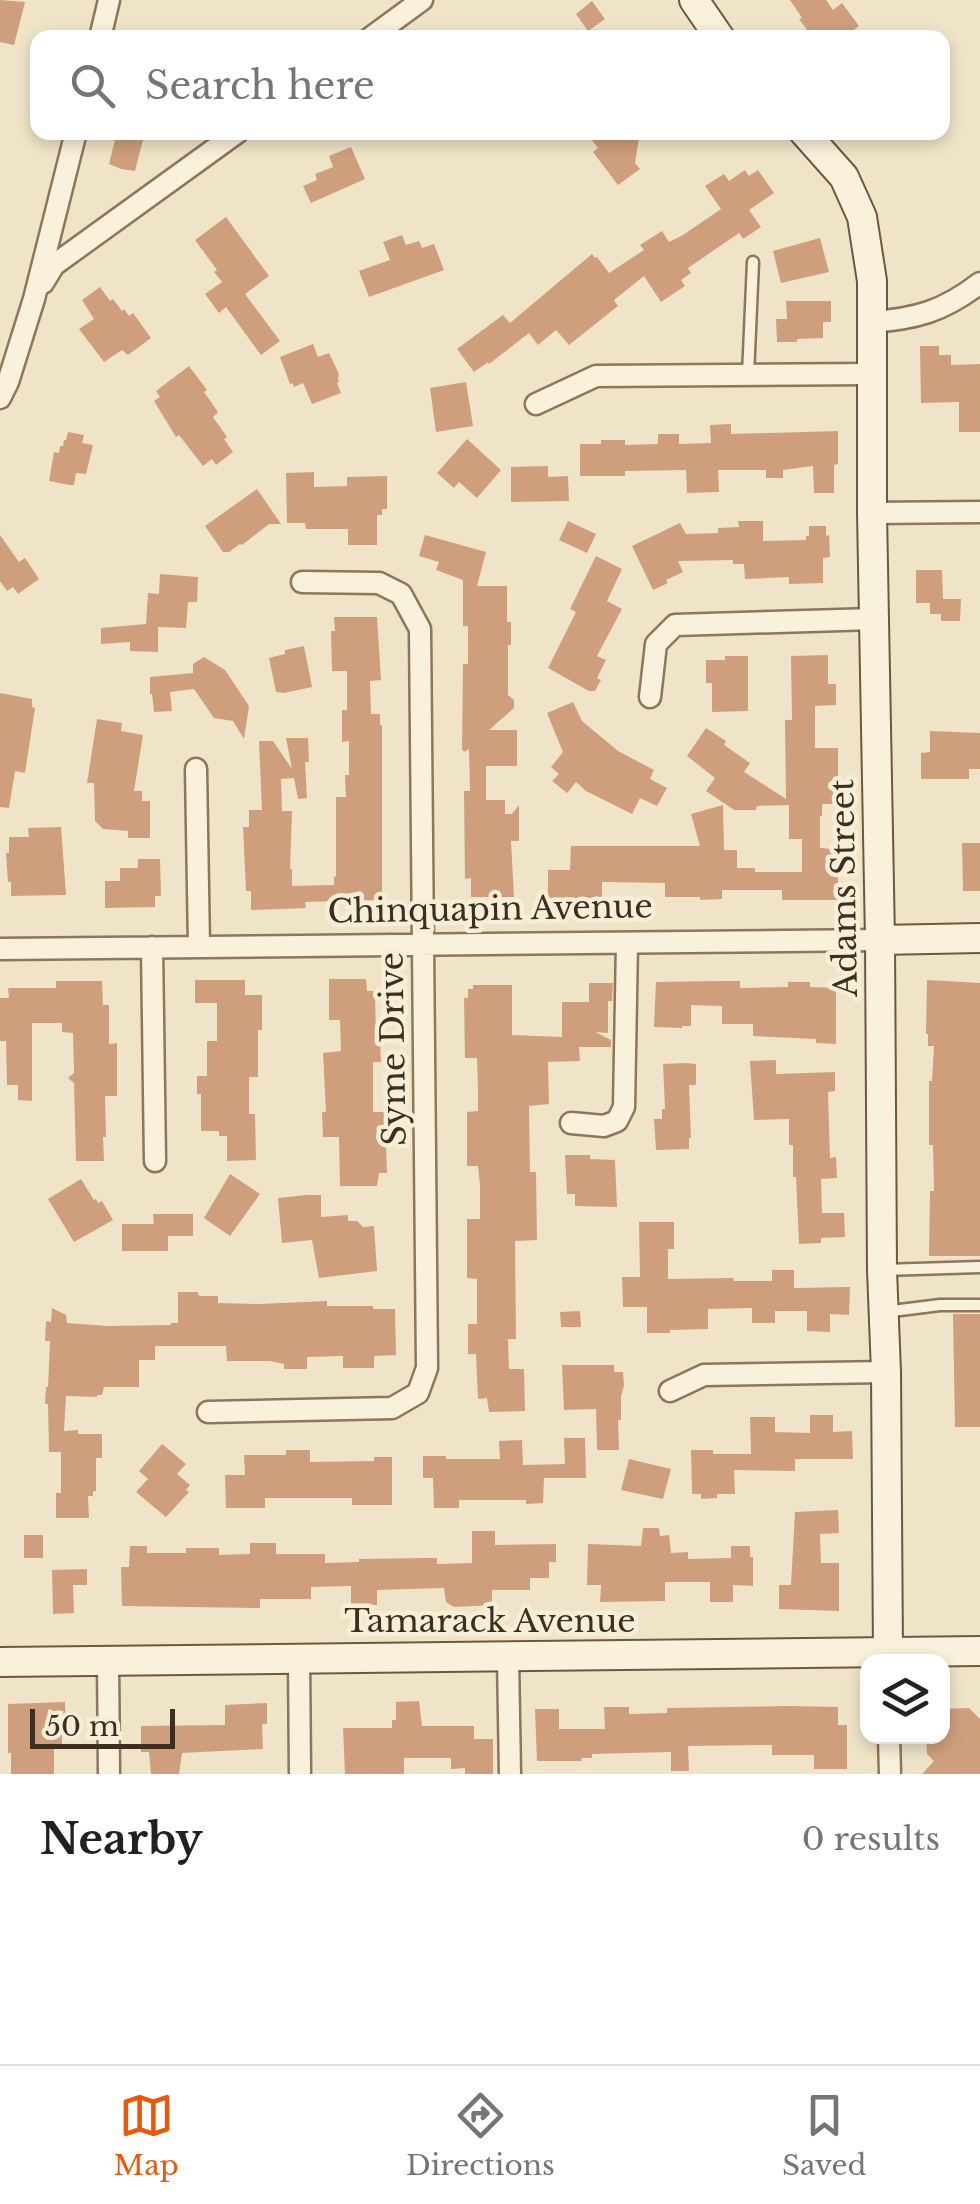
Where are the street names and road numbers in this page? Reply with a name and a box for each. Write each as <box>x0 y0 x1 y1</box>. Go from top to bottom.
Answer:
street label: Adams Street <box>822 779 866 998</box>
street label: Chinquapin Avenue <box>327 886 653 932</box>
street label: Syme Drive <box>371 952 415 1146</box>
street label: Tamarack Avenue <box>344 1601 636 1641</box>

